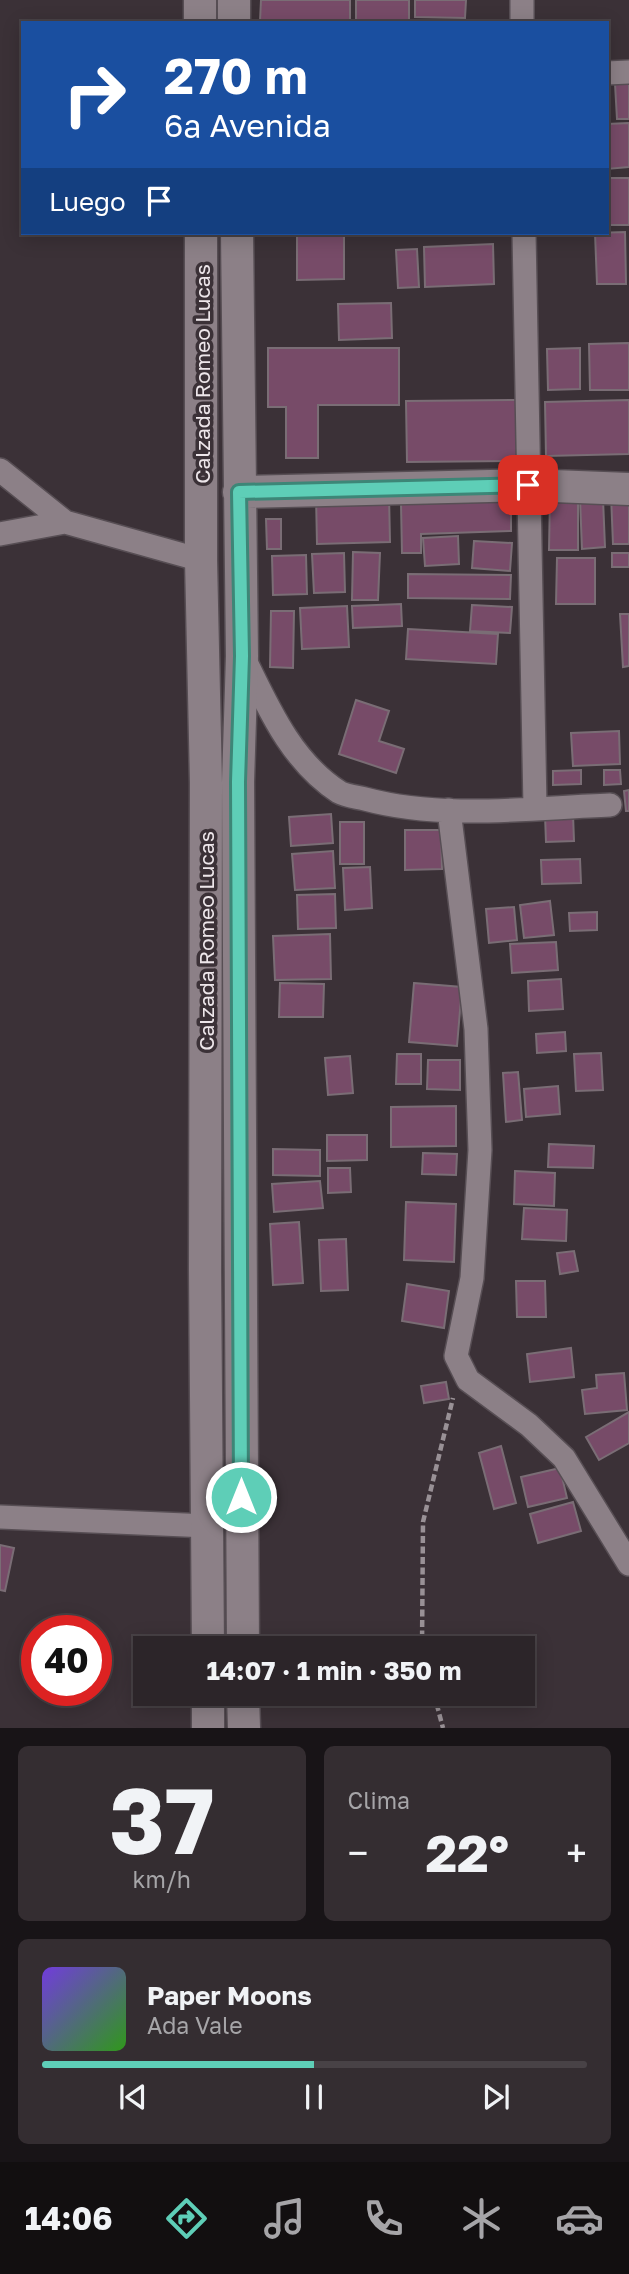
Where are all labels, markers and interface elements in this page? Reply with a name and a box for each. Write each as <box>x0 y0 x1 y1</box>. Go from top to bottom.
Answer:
text: 270 m <box>164 46 308 105</box>
icon: right <box>49 49 140 140</box>
text: 6ª Avenida <box>164 106 331 144</box>
icon: arrive <box>140 182 178 220</box>
text: Luego <box>49 186 126 217</box>
street label: Calzada Romeo Lucas <box>189 264 215 484</box>
pin <box>498 455 558 515</box>
icon: arrive <box>509 466 547 504</box>
street label: Calzada Romeo Lucas <box>193 831 219 1051</box>
position arrow <box>204 1460 278 1534</box>
speed limit sign: 40 <box>21 1615 112 1706</box>
text: 14:07 · 1 min · 350 m <box>206 1655 462 1686</box>
text: 37 <box>109 1765 214 1874</box>
text: Clima <box>348 1786 410 1814</box>
text: 22° <box>425 1821 509 1883</box>
text: − <box>348 1830 368 1875</box>
text: + <box>566 1830 587 1875</box>
text: km/h <box>132 1865 191 1893</box>
text: Paper Moons <box>147 1980 312 2011</box>
text: Ada Vale <box>147 2011 243 2039</box>
icon: previous <box>114 2078 152 2116</box>
icon: pause <box>295 2078 333 2116</box>
icon: next <box>477 2078 515 2116</box>
icon: directions <box>162 2194 211 2243</box>
icon: music <box>260 2194 309 2243</box>
icon: phone <box>359 2194 408 2243</box>
icon: climate <box>457 2194 506 2243</box>
icon: car <box>555 2194 604 2243</box>
text: 14:06 <box>25 2199 113 2237</box>

